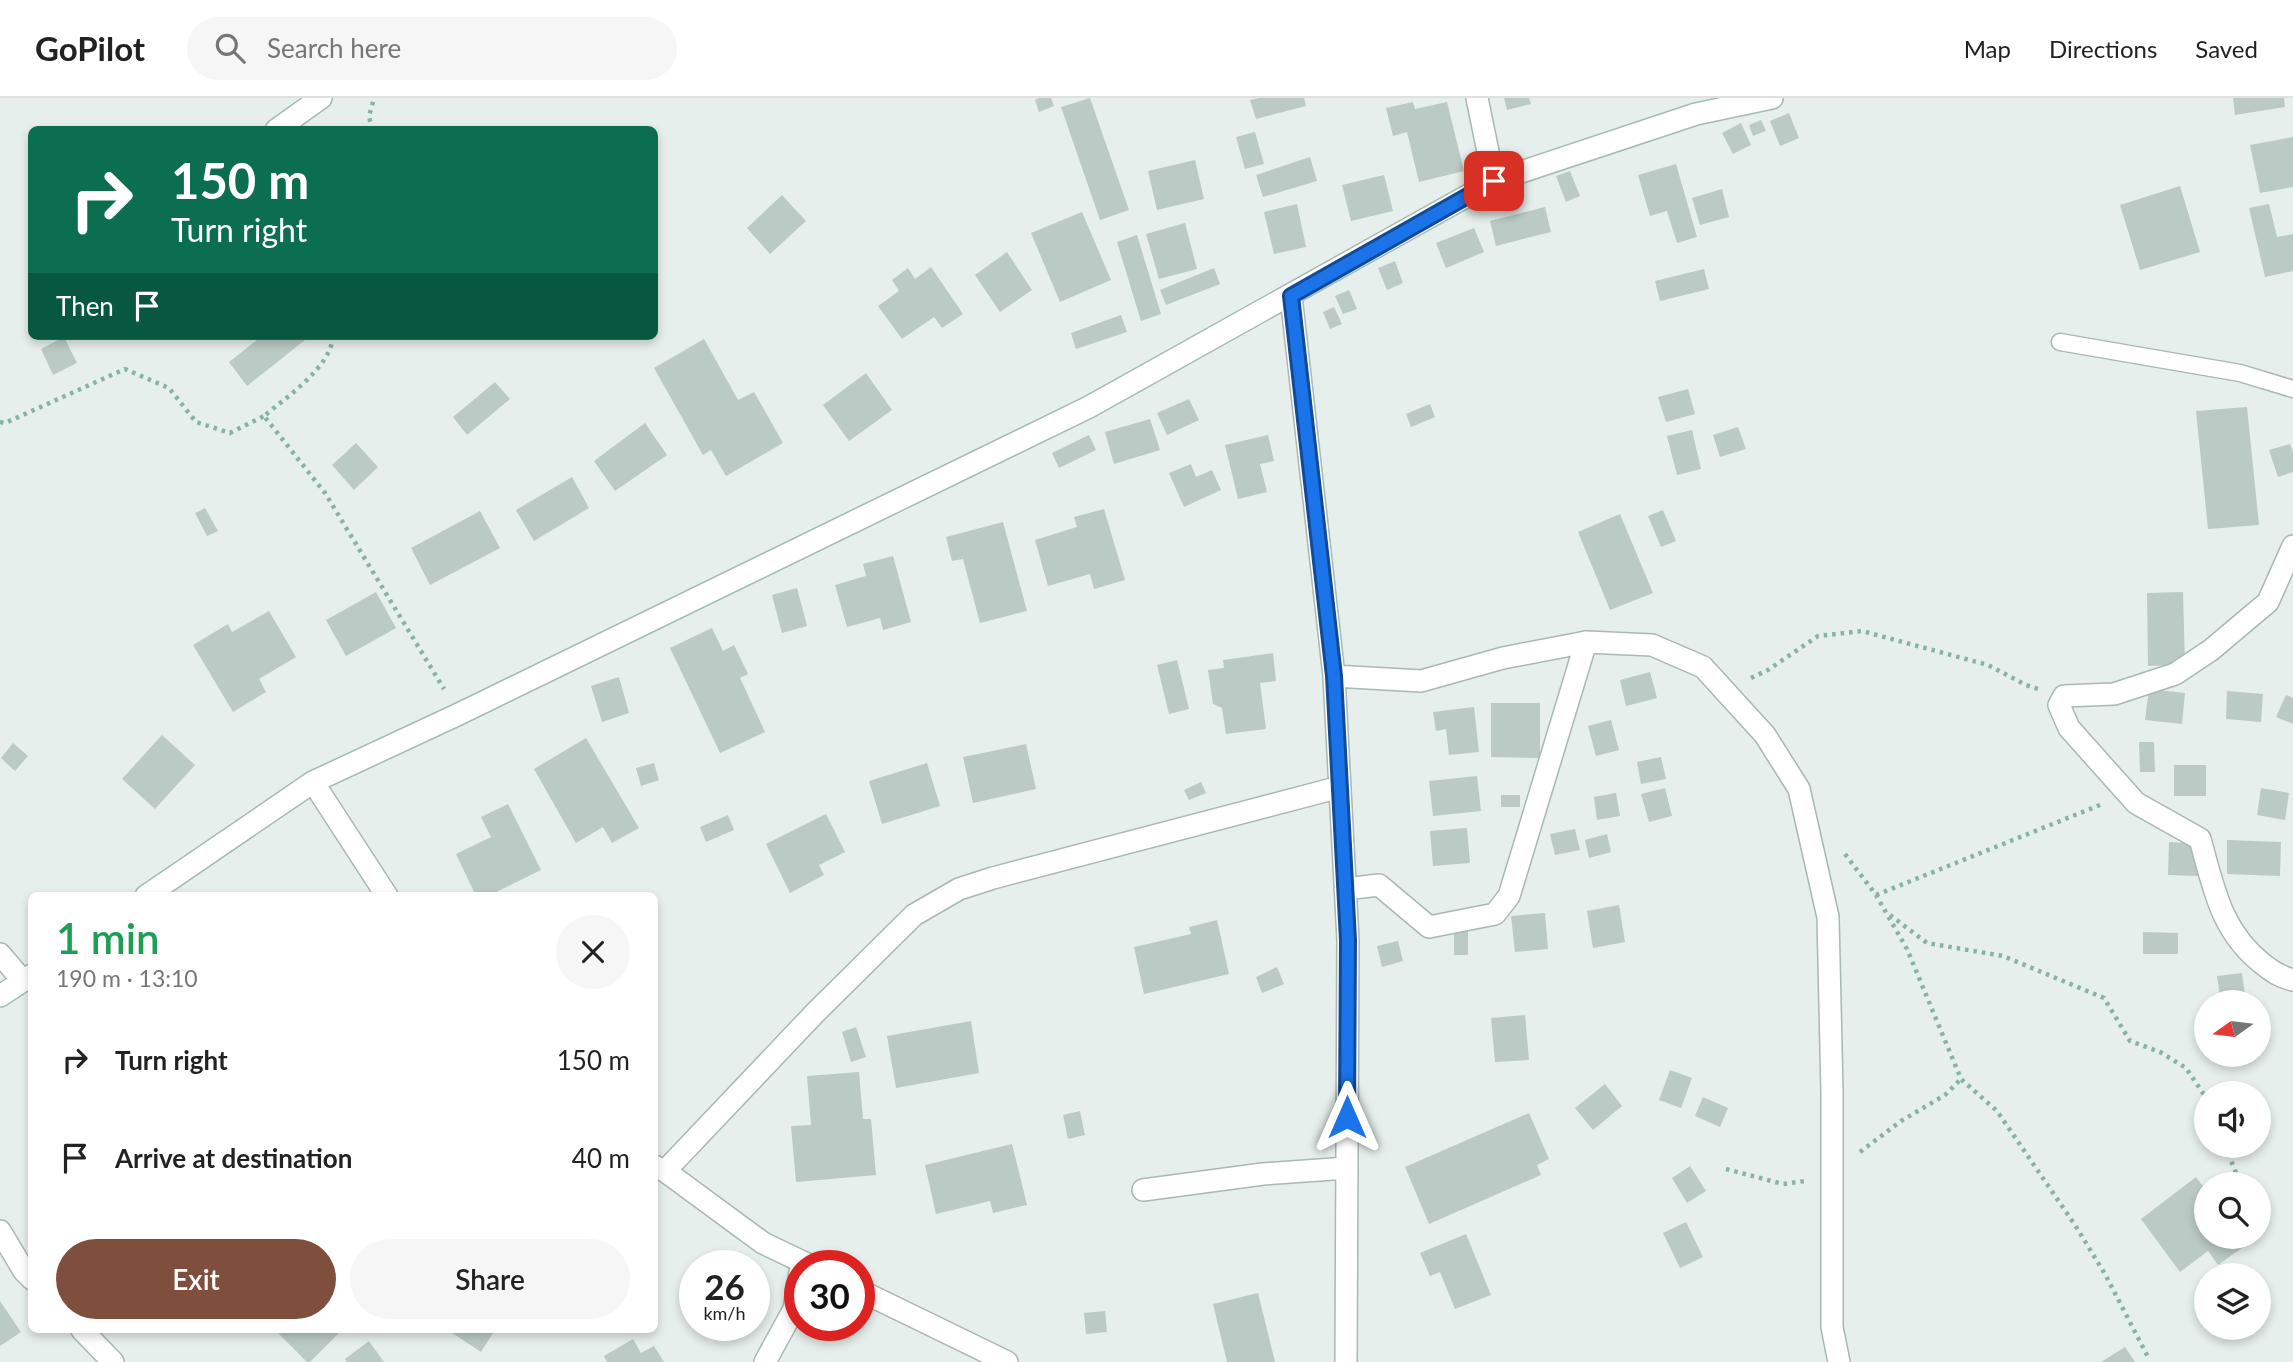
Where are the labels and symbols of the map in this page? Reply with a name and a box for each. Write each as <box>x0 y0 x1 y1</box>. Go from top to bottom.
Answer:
pin <box>1464 151 1524 211</box>
north arrow <box>2194 990 2272 1068</box>
position arrow <box>1310 1080 1384 1154</box>
speed limit sign: 30 <box>784 1250 875 1341</box>

